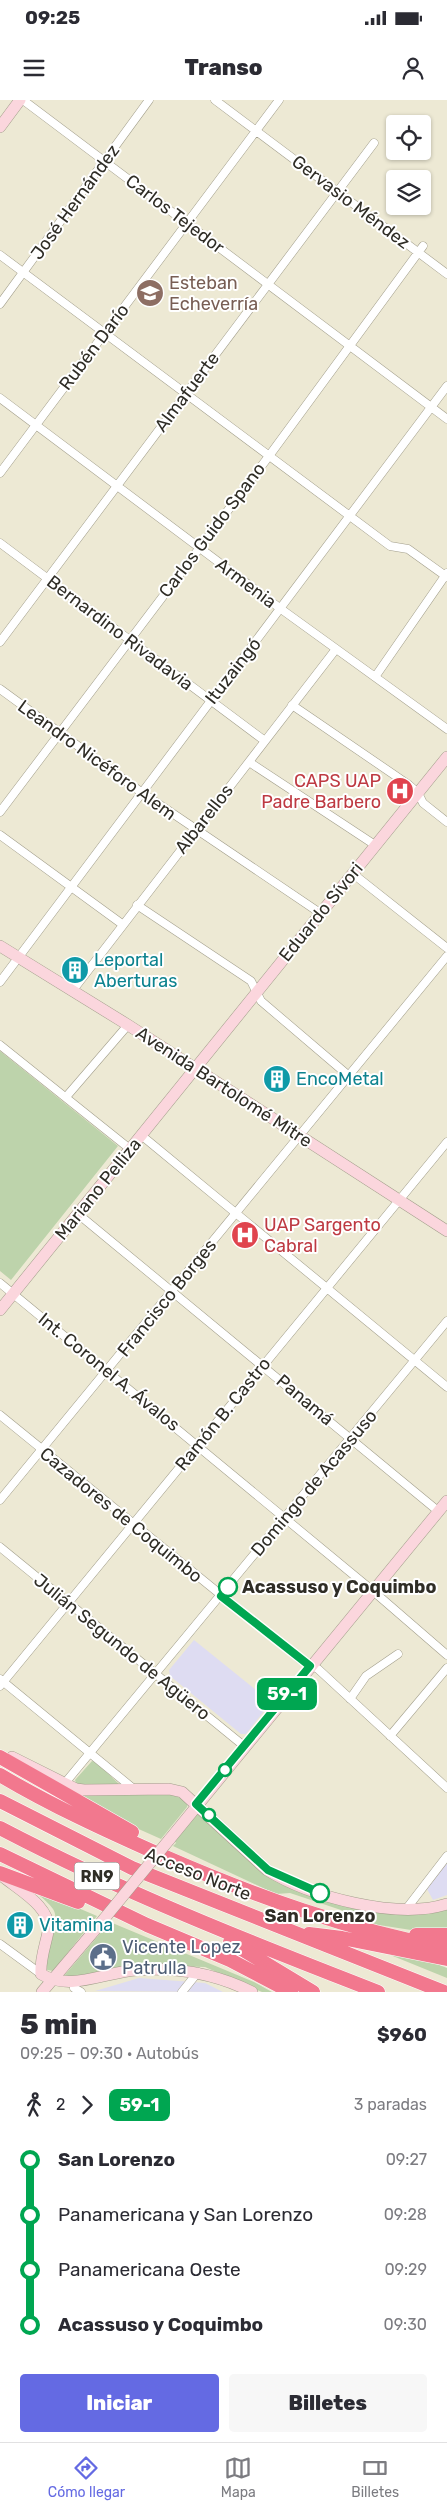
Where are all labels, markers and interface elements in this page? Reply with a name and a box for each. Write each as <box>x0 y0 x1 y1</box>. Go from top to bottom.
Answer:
text: 09:25 <box>25 6 80 29</box>
icon: menu <box>20 54 48 82</box>
text: Transo <box>184 54 263 81</box>
icon: person <box>399 54 427 82</box>
map controls <box>386 115 431 215</box>
button: locate <box>386 115 431 160</box>
street label: José Hernández <box>26 140 124 264</box>
street label: Gervasio Méndez <box>288 150 414 254</box>
street label: Carlos Tejedor <box>121 170 229 258</box>
button: layers <box>386 170 431 215</box>
place label: Esteban Echeverría <box>169 272 258 315</box>
school or university icon: Esteban Echeverría <box>135 278 165 308</box>
street label: Rubén Darío <box>54 299 134 395</box>
street label: Almafuerte <box>150 348 224 436</box>
street label: Carlos Guido Spano <box>154 458 270 602</box>
street label: Armenia <box>211 553 281 613</box>
street label: Bernardino Rivadavia <box>42 571 198 695</box>
street label: Ituzaingó <box>200 633 266 709</box>
street label: Leandro Nicéforo Alem <box>14 695 180 825</box>
place label: CAPS UAP Padre Barbero <box>261 770 381 813</box>
hospital icon: CAPS UAP Padre Barbero <box>385 776 415 806</box>
street label: Albarellos <box>170 780 238 858</box>
street label: Eduardo Sívori <box>274 858 368 966</box>
place label: Leportal Aberturas <box>94 949 177 992</box>
building icon: Leportal Aberturas <box>60 955 90 985</box>
street label: Avenida Bartolomé Mitre <box>132 1022 316 1152</box>
building icon: EncoMetal <box>262 1064 292 1094</box>
place label: EncoMetal <box>296 1068 384 1090</box>
street label: Mariano Pelliza <box>50 1134 146 1244</box>
place label: UAP Sargento Cabral <box>264 1214 381 1257</box>
hospital icon: UAP Sargento Cabral <box>230 1220 260 1250</box>
street label: Francisco Borges <box>113 1235 221 1361</box>
street label: Int. Coronel A. Ávalos <box>34 1308 184 1436</box>
street label: Ramón B. Castro <box>171 1353 275 1475</box>
street label: Panamá <box>272 1370 338 1430</box>
street label: Domingo de Acassuso <box>246 1405 382 1561</box>
street label: Cazadores de Coquimbo <box>35 1443 207 1587</box>
street label: Julián Segundo de Agüero <box>29 1569 215 1725</box>
place label: Acassuso y Coquimbo <box>242 1576 436 1598</box>
marker: Acassuso y Coquimbo <box>218 1577 238 1597</box>
line badge: 59-1 <box>252 1678 322 1710</box>
text: 59-1 <box>267 1683 307 1705</box>
unlabelled marker <box>218 1763 232 1777</box>
unlabelled marker <box>202 1808 216 1822</box>
street label: Acceso Norte <box>142 1843 254 1905</box>
road number: RN9 <box>74 1862 120 1890</box>
marker: San Lorenzo <box>310 1883 330 1903</box>
place label: San Lorenzo <box>265 1905 375 1927</box>
building icon: Vitamina <box>5 1910 35 1940</box>
place label: Vitamina <box>39 1914 113 1936</box>
place label: Vicente Lopez Patrulla <box>122 1936 241 1979</box>
public building icon: Vicente Lopez Patrulla <box>88 1942 118 1972</box>
text: 5 min <box>20 2008 97 2041</box>
text: $960 <box>377 2023 427 2046</box>
text: 09:25 – 09:30 · Autobús <box>20 2044 199 2063</box>
icon: walk <box>20 2091 48 2119</box>
icon: forward <box>73 2091 101 2119</box>
text: 59-1 <box>119 2094 160 2116</box>
text: 2 <box>56 2095 65 2114</box>
text: 3 paradas <box>354 2095 427 2114</box>
text: San Lorenzo <box>58 2148 175 2171</box>
text: 09:27 <box>386 2150 427 2169</box>
text: Panamericana y San Lorenzo <box>58 2203 313 2226</box>
text: 09:28 <box>384 2205 427 2224</box>
text: Panamericana Oeste <box>58 2258 241 2281</box>
text: 09:29 <box>384 2260 427 2279</box>
text: Acassuso y Coquimbo <box>58 2313 263 2336</box>
text: 09:30 <box>383 2315 427 2334</box>
button: Iniciar <box>20 2374 219 2432</box>
button: Billetes <box>229 2374 427 2432</box>
tab: Cómo llegar <box>48 2454 125 2501</box>
tab: Mapa <box>221 2454 256 2501</box>
tab: Billetes <box>351 2454 399 2501</box>

